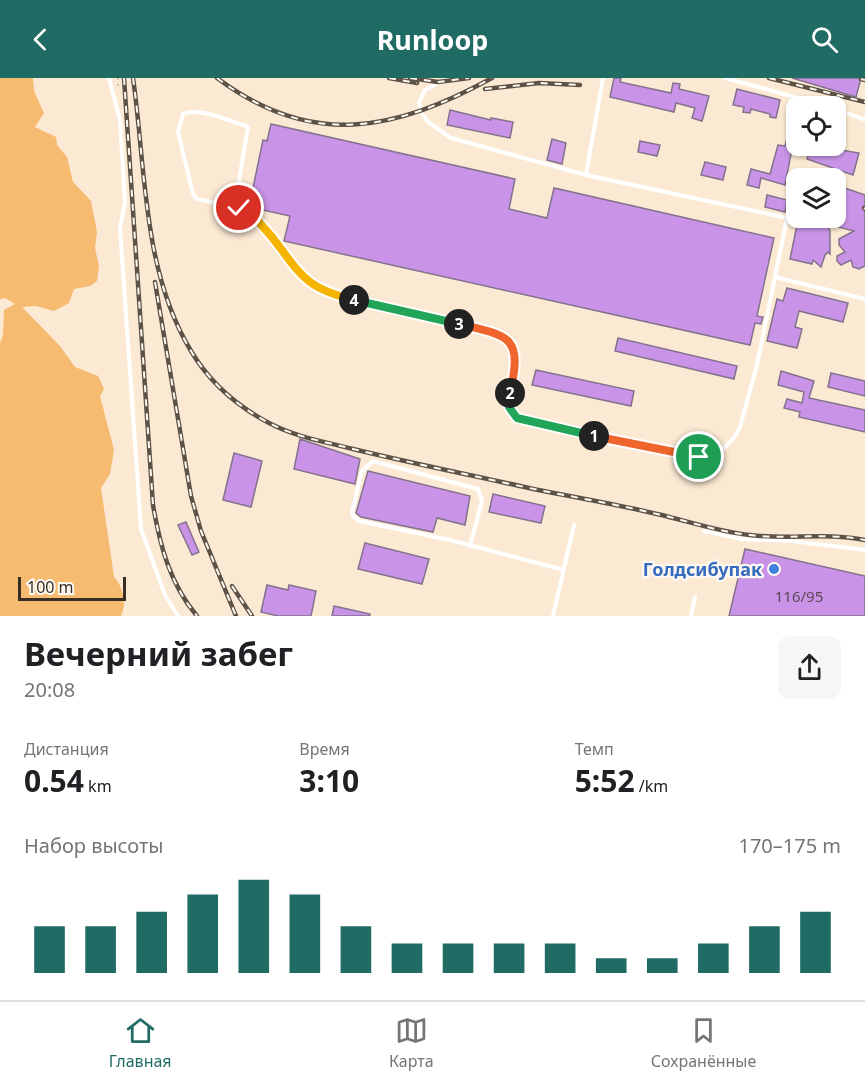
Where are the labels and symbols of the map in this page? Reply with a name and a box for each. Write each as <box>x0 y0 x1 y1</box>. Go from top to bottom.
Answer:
pin <box>213 182 264 233</box>
pin: 4 <box>339 285 369 315</box>
pin: 3 <box>444 309 474 339</box>
pin: 2 <box>495 378 525 408</box>
pin: 1 <box>579 421 609 451</box>
pin <box>673 431 724 482</box>
place label: Голдcибупак <box>643 557 762 581</box>
marker: Голдcибупак <box>767 562 781 576</box>
scale bar <box>18 574 126 602</box>
house number: 116/95 <box>775 586 823 606</box>

